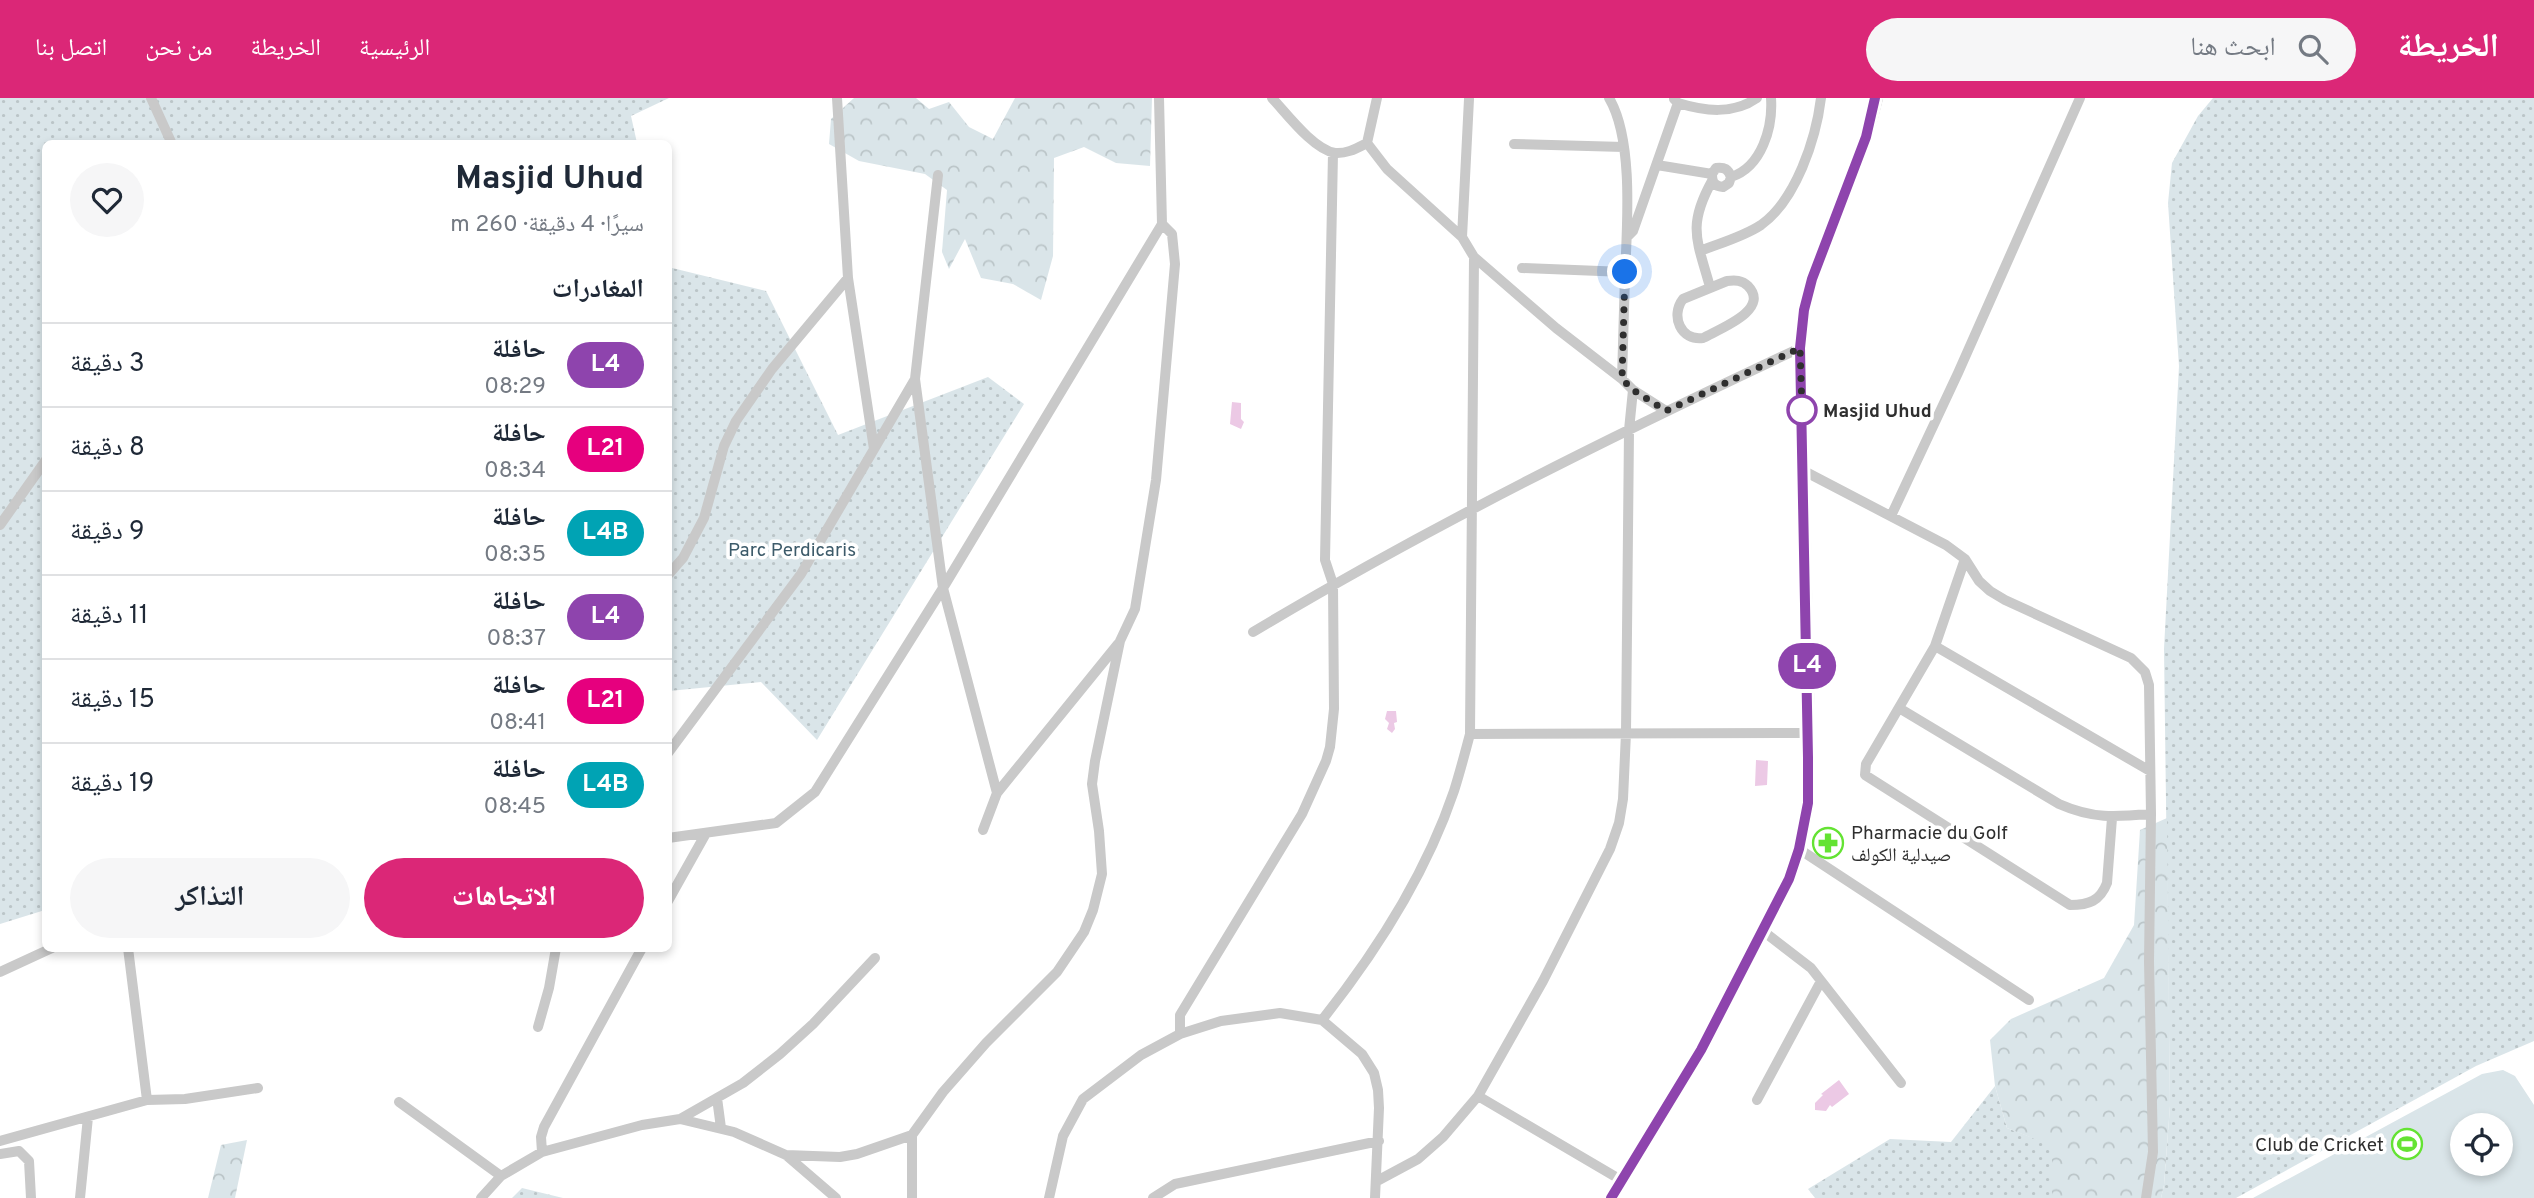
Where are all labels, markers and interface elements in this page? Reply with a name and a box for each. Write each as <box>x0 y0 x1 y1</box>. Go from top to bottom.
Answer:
search box <box>1866 18 2356 81</box>
text: الخريطة <box>2398 27 2499 69</box>
icon: search <box>2294 30 2332 68</box>
text: ابحث هنا <box>2190 32 2276 65</box>
text: اتصل بنا <box>35 34 107 64</box>
text: من نحن <box>145 34 212 64</box>
text: الخريطة <box>250 34 321 64</box>
text: الرئيسية <box>359 34 430 64</box>
text: Masjid Uhud <box>455 159 644 201</box>
button: heart <box>70 163 144 237</box>
text: سيرًا · 4 دقيقة · 260 m <box>450 211 644 240</box>
your location <box>1607 254 1642 289</box>
text: المغادرات <box>552 274 644 307</box>
text: حافلة <box>492 334 546 367</box>
text: 3 دقيقة <box>70 348 145 381</box>
text: L4 <box>591 350 620 380</box>
text: 08:29 <box>484 373 546 402</box>
marker: Masjid Uhud <box>1787 395 1817 425</box>
place label: Masjid Uhud <box>1823 400 1932 424</box>
text: حافلة <box>492 418 546 451</box>
text: 8 دقيقة <box>70 432 145 465</box>
text: L21 <box>587 434 624 464</box>
text: 08:34 <box>484 457 546 486</box>
text: حافلة <box>492 502 546 535</box>
text: 9 دقيقة <box>70 516 145 549</box>
text: L4B <box>582 518 629 548</box>
park label: Parc Perdicaris <box>728 539 856 563</box>
text: 08:35 <box>484 541 546 570</box>
text: حافلة <box>492 586 546 619</box>
text: 11 دقيقة <box>70 600 148 633</box>
text: L4 <box>591 602 620 632</box>
text: 08:37 <box>486 625 546 654</box>
line badge: L4 <box>1776 643 1839 689</box>
text: L4 <box>1792 651 1822 681</box>
text: حافلة <box>492 670 546 703</box>
text: 15 دقيقة <box>70 684 155 717</box>
text: L21 <box>587 686 624 716</box>
text: 08:41 <box>489 709 546 738</box>
text: حافلة <box>492 754 546 787</box>
text: 19 دقيقة <box>70 768 154 801</box>
text: L4B <box>582 770 629 800</box>
text: 08:45 <box>483 793 546 822</box>
place label: Pharmacie du Golf صيدلية الكولف <box>1851 822 2008 868</box>
pharmacy icon: Pharmacie du Golf صيدلية الكولف <box>1811 826 1845 860</box>
button: التذاكر <box>70 858 350 938</box>
button: الاتجاهات <box>364 858 644 938</box>
map controls <box>2450 1113 2513 1176</box>
button: locate <box>2450 1113 2513 1176</box>
sports icon: Club de Cricket <box>2390 1127 2424 1161</box>
place label: Club de Cricket <box>2255 1134 2384 1158</box>

